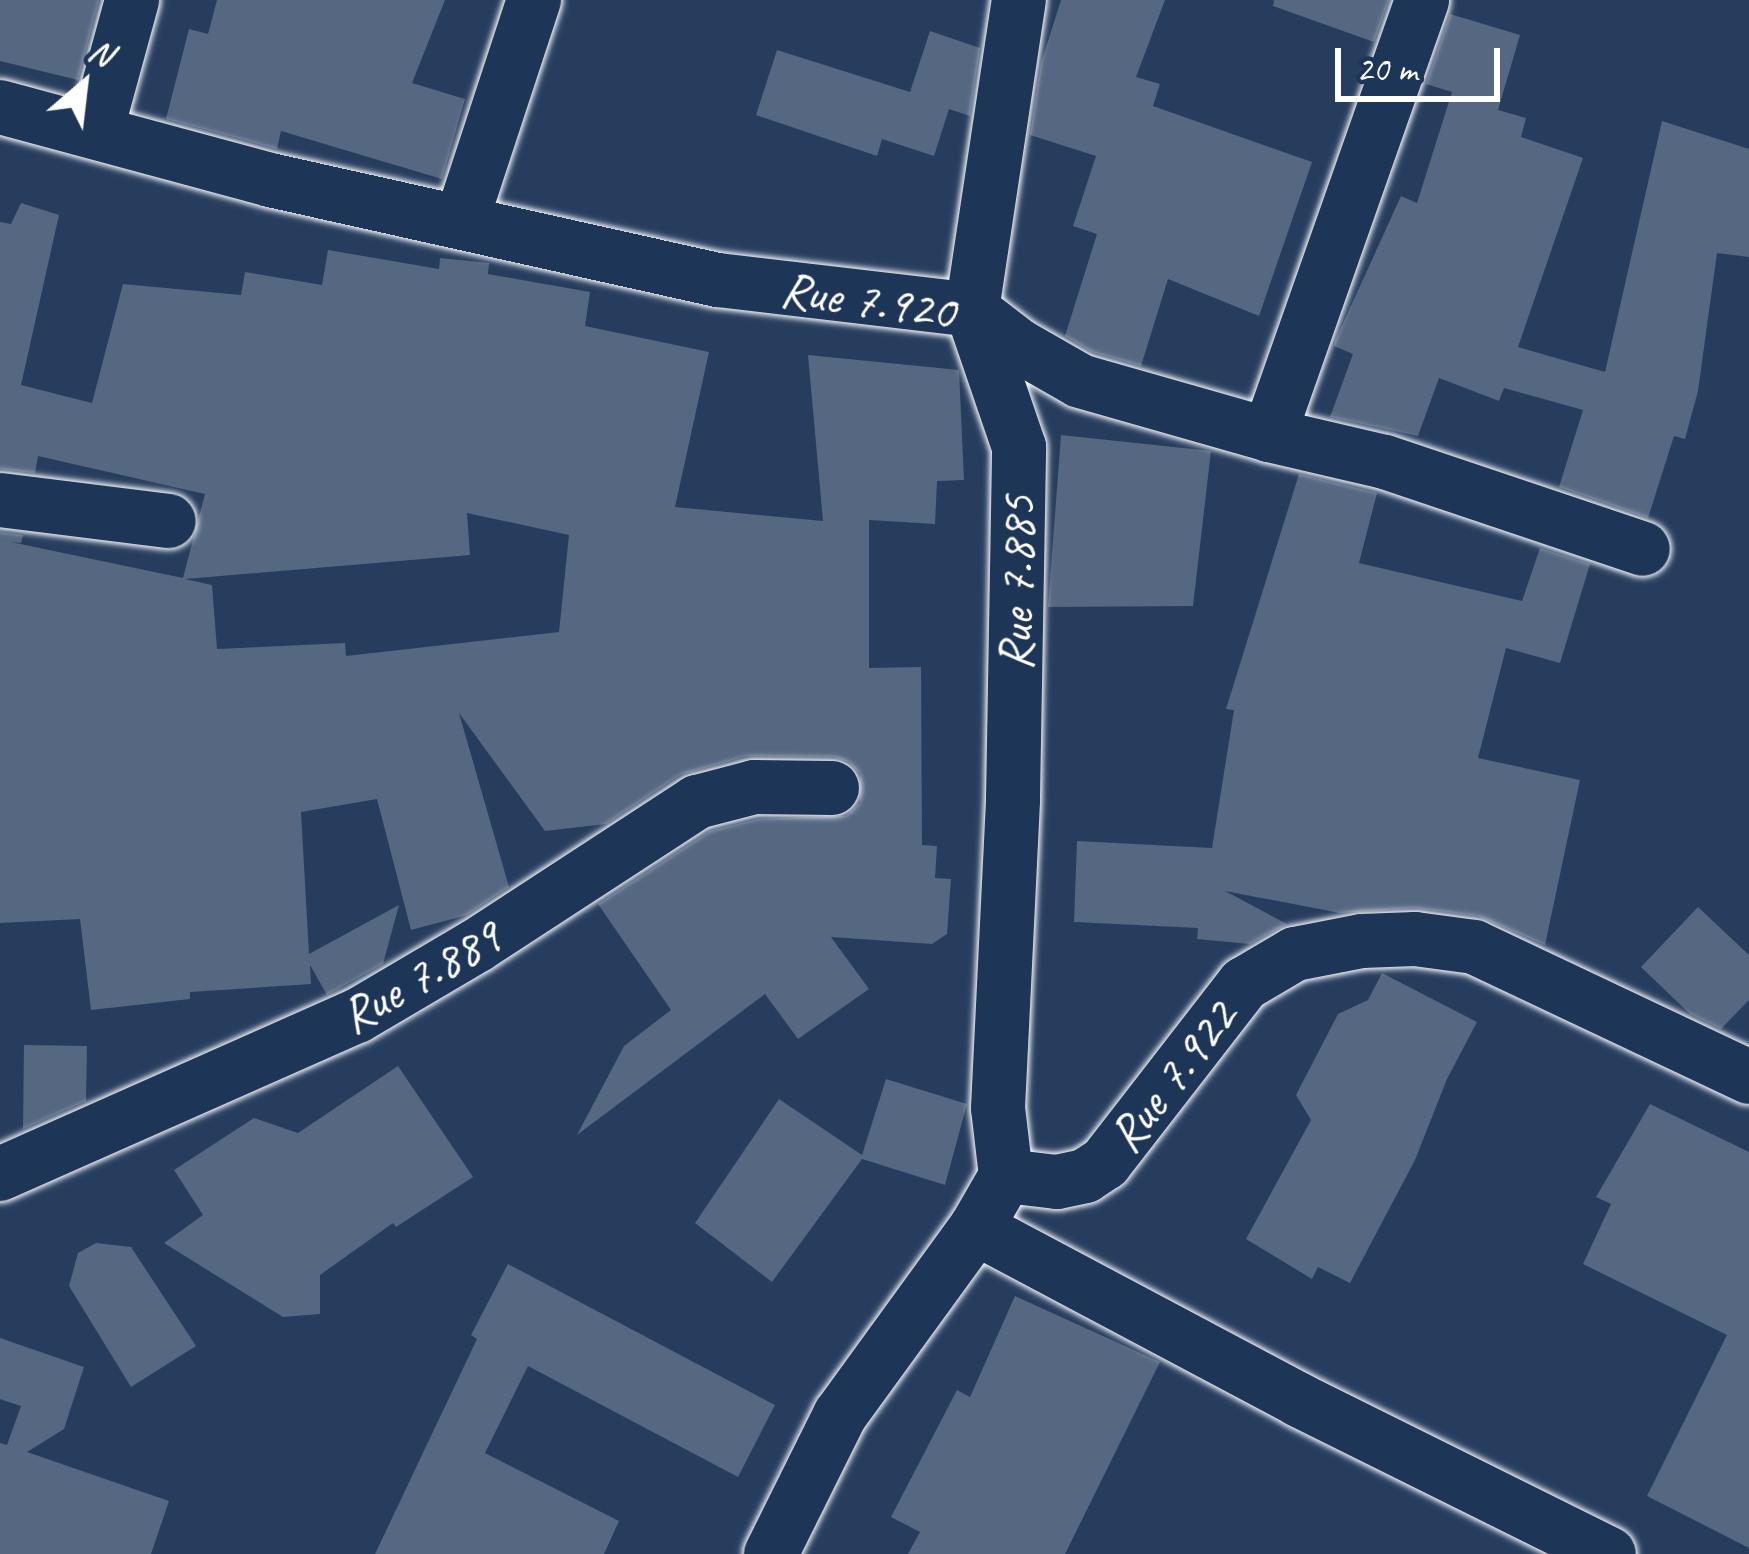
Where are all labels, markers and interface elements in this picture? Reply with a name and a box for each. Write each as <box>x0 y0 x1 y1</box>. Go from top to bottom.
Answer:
north arrow <box>24 24 144 144</box>
scale bar <box>1341 24 1506 98</box>
text: N <box>82 29 120 76</box>
text: 20 m <box>1356 46 1417 92</box>
street label: Rue 7.920 <box>777 257 959 343</box>
street label: Rue 7.885 <box>984 495 1048 671</box>
street label: Rue 7.889 <box>329 906 511 1046</box>
street label: Rue 7.922 <box>1094 988 1250 1164</box>

